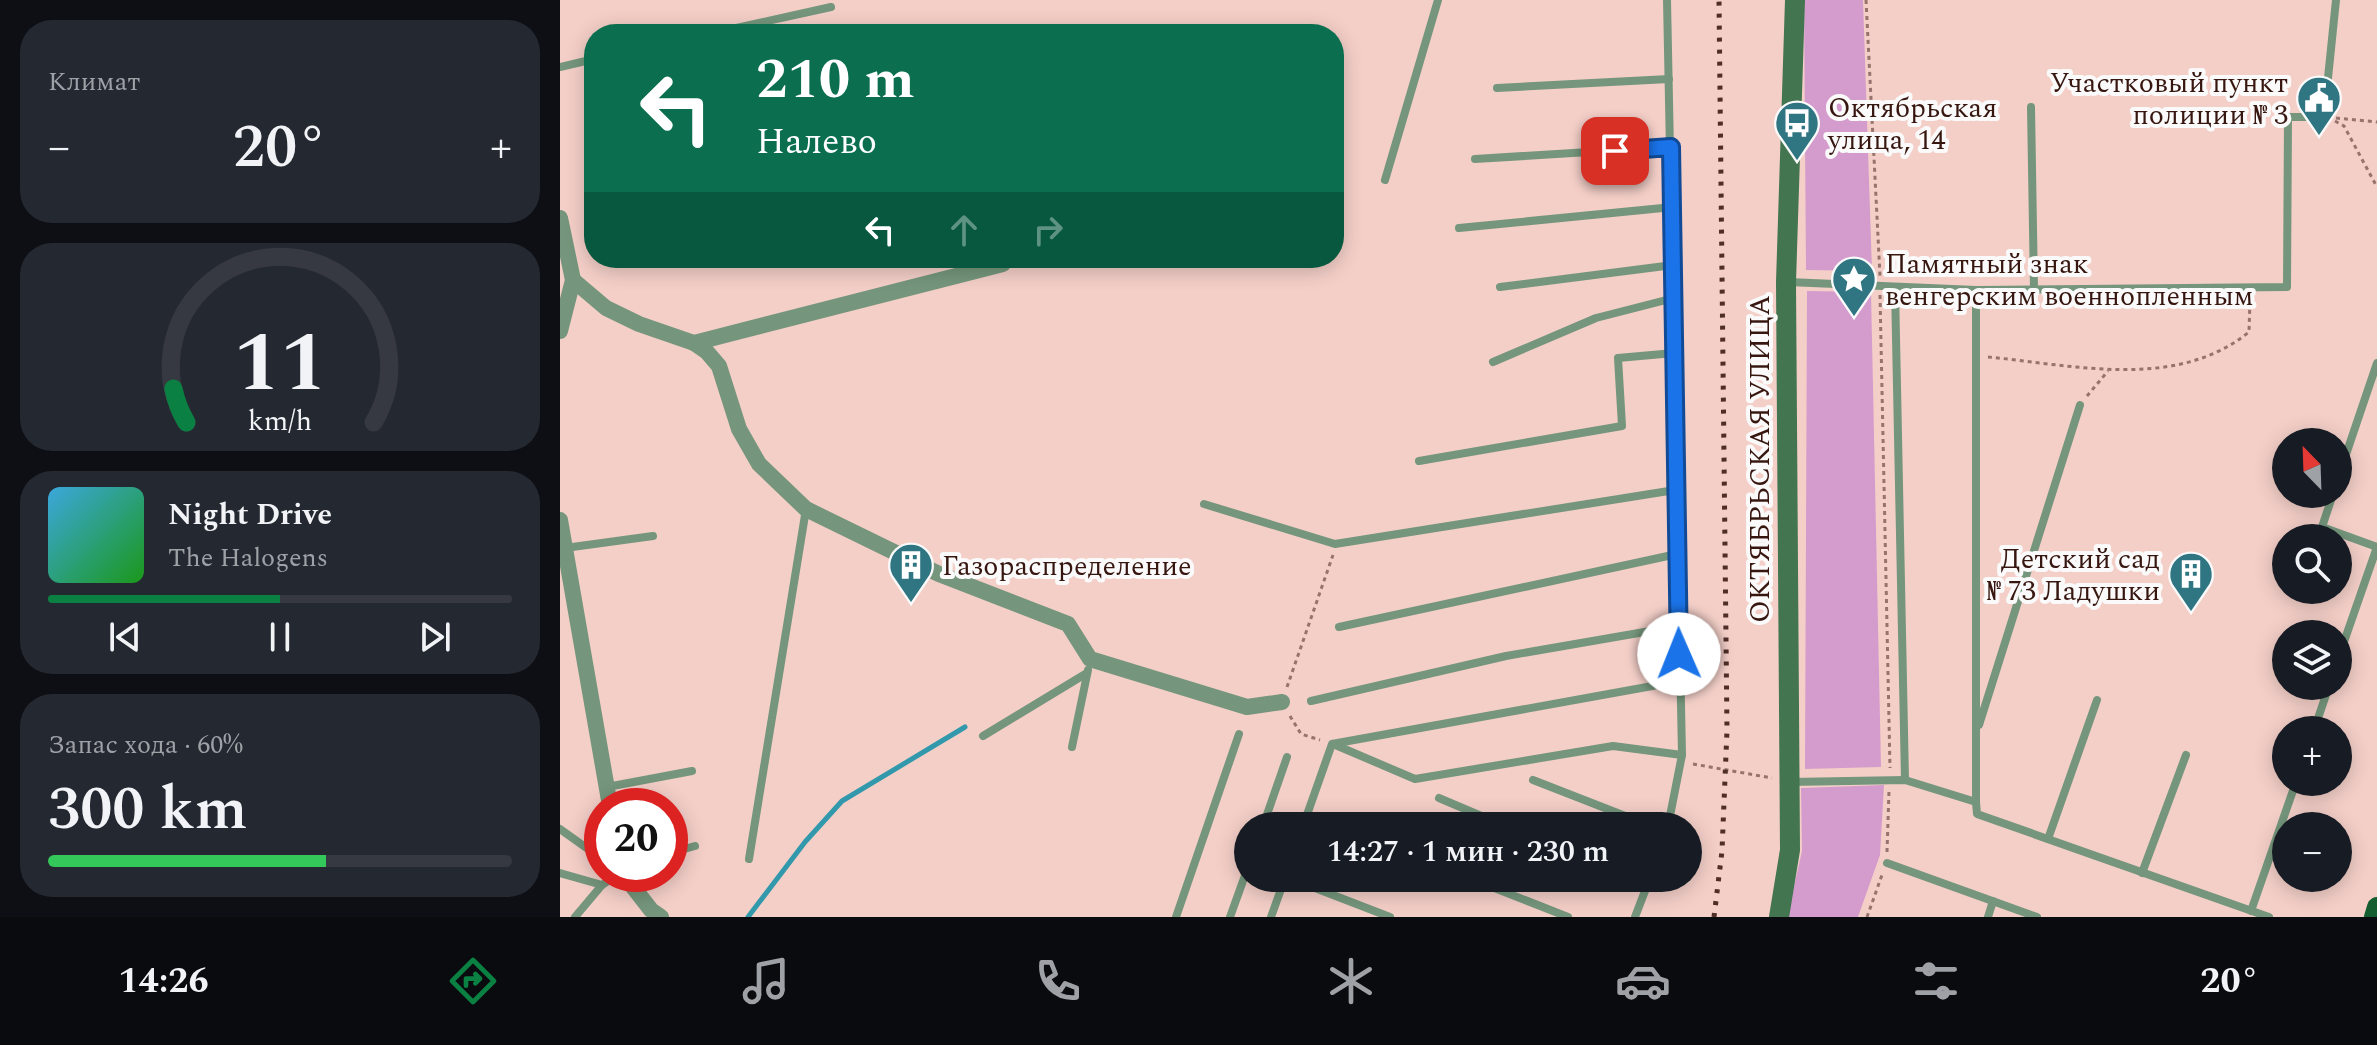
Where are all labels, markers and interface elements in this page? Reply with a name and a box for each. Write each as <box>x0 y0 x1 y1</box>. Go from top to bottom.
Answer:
text: 210 m <box>756 38 915 123</box>
icon: left <box>624 56 728 160</box>
text: Климат <box>48 62 140 102</box>
place label: Участковый пункт полиции № 3 <box>2050 62 2288 137</box>
public building icon: Участковый пункт полиции № 3 <box>2295 74 2343 137</box>
place label: Октябрьская улица, 14 <box>1827 87 1997 162</box>
bus stop icon: Октябрьская улица, 14 <box>1773 99 1821 162</box>
text: 20° <box>233 102 327 194</box>
text: − <box>48 114 70 181</box>
text: + <box>490 114 512 181</box>
text: Налево <box>756 115 877 170</box>
pin <box>1581 117 1649 185</box>
icon: arrive <box>1593 129 1637 173</box>
icon: left <box>858 208 902 252</box>
icon: ahead <box>942 208 986 252</box>
icon: right <box>1026 208 1070 252</box>
place label: Памятный знак венгерским военнопленным <box>1885 243 2254 318</box>
place icon: Памятный знак венгерским военнопленным <box>1830 255 1878 318</box>
street label: ОКТЯБРЬСКАЯ УЛИЦА <box>1739 295 1782 623</box>
text: 11 <box>233 301 327 428</box>
text: km/h <box>248 400 312 443</box>
north arrow <box>2272 428 2352 508</box>
map controls <box>2272 428 2352 892</box>
text: Night Drive <box>168 492 332 538</box>
button: search <box>2272 524 2352 604</box>
text: The Halogens <box>168 538 328 578</box>
place label: Детский сад № 73 Ладушки <box>1987 538 2160 613</box>
building icon: Газораспределение <box>887 541 935 604</box>
place label: Газораспределение <box>942 545 1192 588</box>
building icon: Детский сад № 73 Ладушки <box>2167 550 2215 613</box>
position arrow <box>1637 612 1721 696</box>
icon: previous <box>103 615 147 659</box>
icon: pause <box>258 615 302 659</box>
icon: next <box>413 615 457 659</box>
button: layers <box>2272 620 2352 700</box>
button: + <box>2272 716 2352 796</box>
text: Запас хода · 60% <box>48 725 243 765</box>
text: 300 km <box>48 764 248 856</box>
speed limit sign: 20 <box>584 788 688 892</box>
button: − <box>2272 812 2352 892</box>
text: 14:27 · 1 мин · 230 m <box>1327 829 1609 875</box>
icon: directions <box>445 953 501 1009</box>
icon: music <box>738 953 794 1009</box>
icon: phone <box>1030 953 1086 1009</box>
icon: climate <box>1323 953 1379 1009</box>
icon: car <box>1615 953 1671 1009</box>
icon: filters <box>1908 953 1964 1009</box>
text: 14:26 <box>118 954 209 1009</box>
text: 20° <box>2200 954 2259 1009</box>

